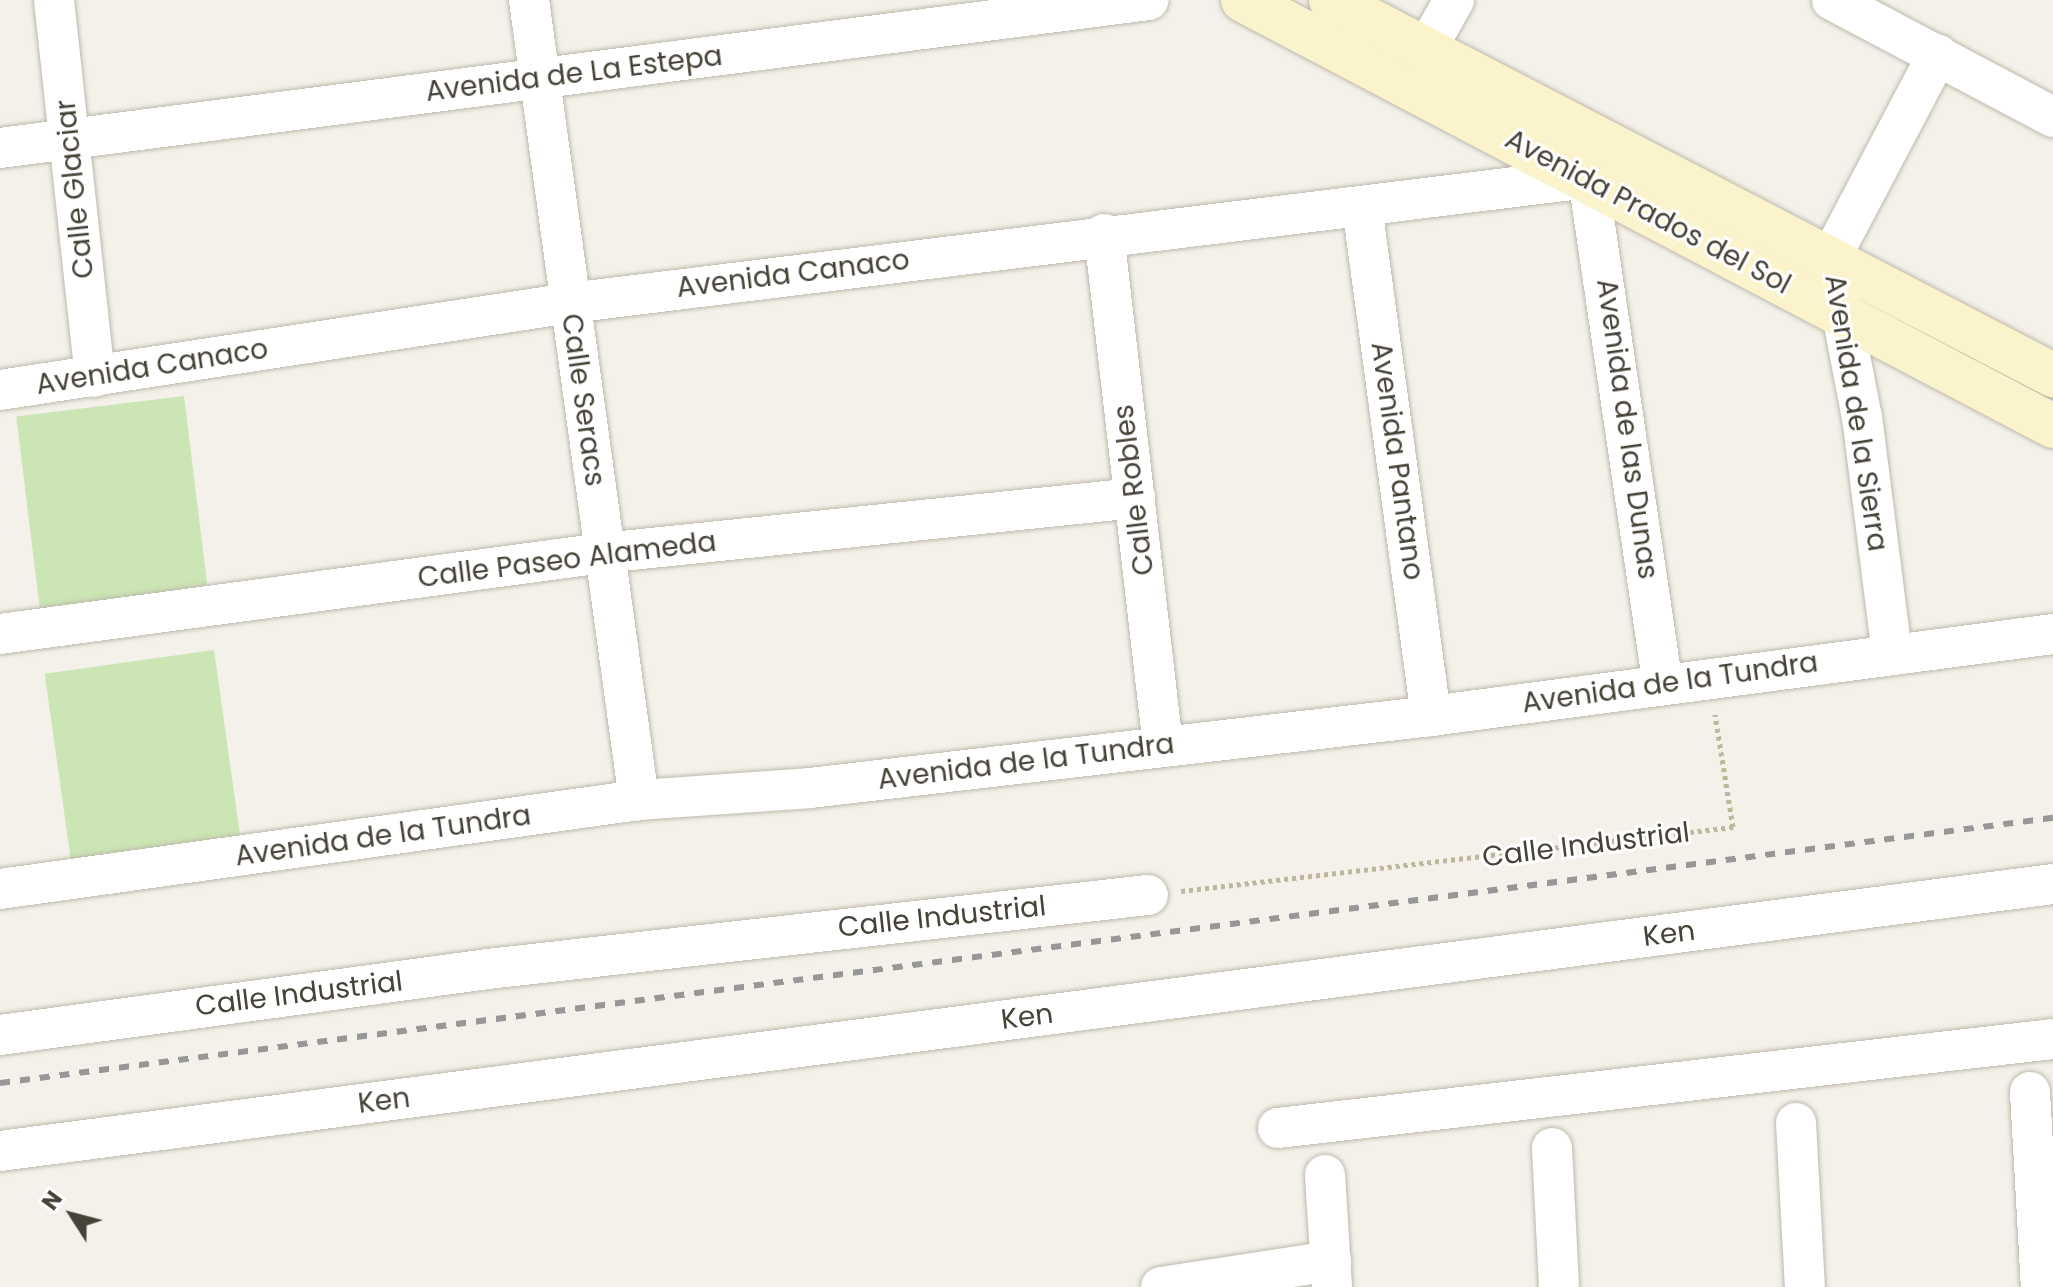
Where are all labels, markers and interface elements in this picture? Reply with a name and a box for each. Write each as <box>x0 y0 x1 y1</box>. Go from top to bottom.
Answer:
street label: Avenida de La Estepa <box>424 39 724 109</box>
street label: Calle Glaciar <box>49 98 101 280</box>
street label: Avenida Prados del Sol <box>1500 122 1796 302</box>
street label: Avenida Canaco <box>675 243 911 305</box>
street label: Avenida de la Sierra <box>1818 272 1894 554</box>
street label: Avenida de las Dunas <box>1589 277 1665 581</box>
street label: Calle Seracs <box>554 312 612 488</box>
street label: Avenida Canaco <box>34 332 270 402</box>
street label: Avenida Pantano <box>1364 340 1430 582</box>
street label: Calle Robles <box>1107 403 1161 577</box>
street label: Calle Paseo Alameda <box>416 525 718 595</box>
street label: Avenida de la Tundra <box>1520 646 1820 720</box>
street label: Avenida de la Tundra <box>876 727 1176 797</box>
street label: Avenida de la Tundra <box>233 799 533 873</box>
street label: Calle Industrial <box>1480 816 1692 874</box>
street label: Calle Industrial <box>836 889 1048 945</box>
street label: Ken <box>1641 914 1697 954</box>
street label: Calle Industrial <box>193 965 405 1023</box>
street label: Ken <box>999 997 1055 1037</box>
street label: Ken <box>356 1081 412 1121</box>
north arrow <box>32 1175 112 1255</box>
text: N <box>35 1185 70 1216</box>

